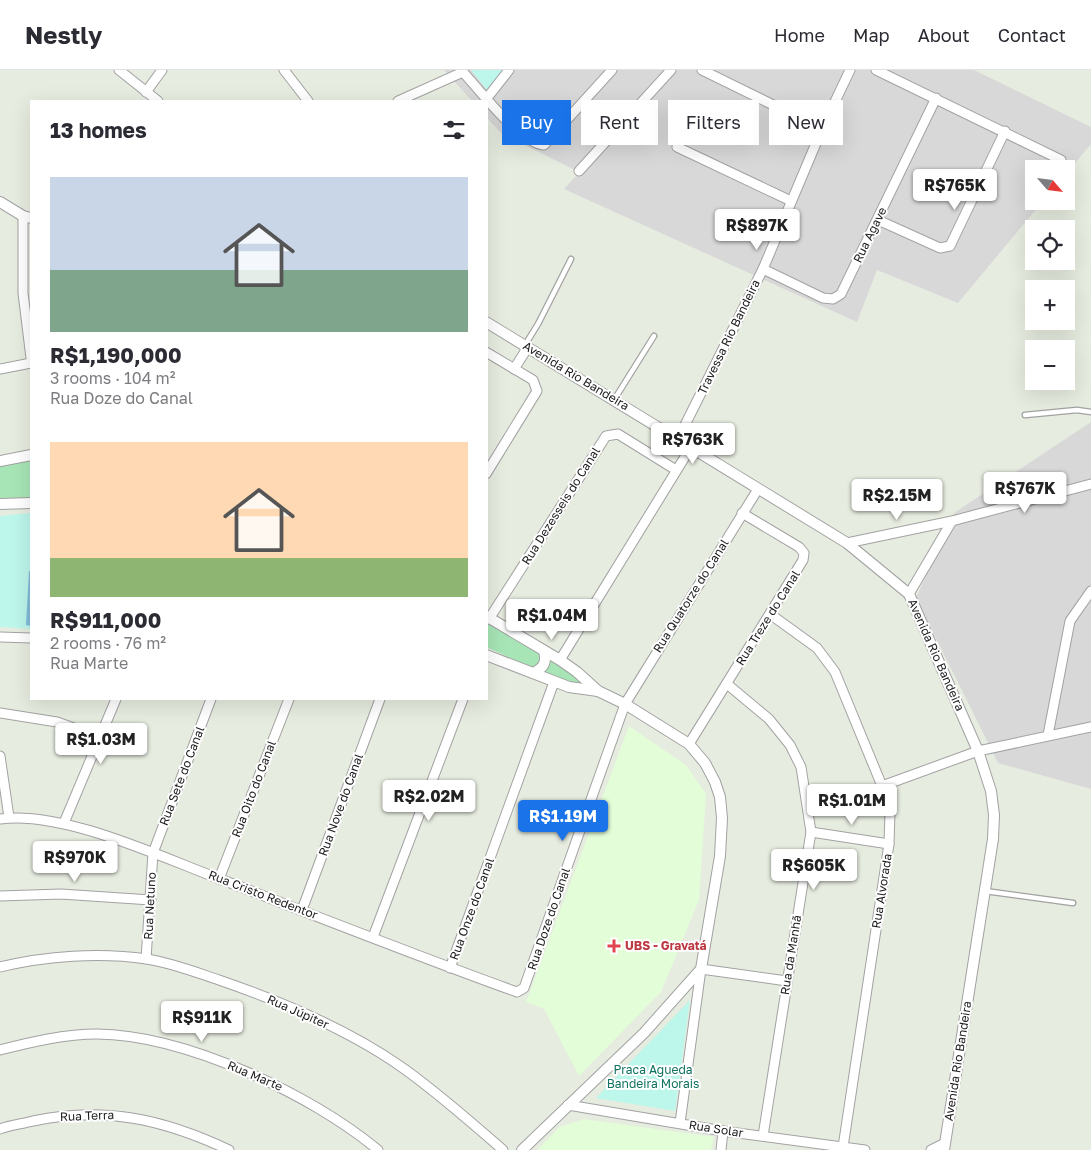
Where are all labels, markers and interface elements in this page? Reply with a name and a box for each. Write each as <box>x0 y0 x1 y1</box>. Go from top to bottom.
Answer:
text: Nestly <box>25 20 102 49</box>
text: Home <box>774 24 825 46</box>
text: Map <box>853 24 890 46</box>
text: About <box>918 24 970 46</box>
text: Contact <box>998 24 1066 46</box>
chip: Buy <box>502 100 571 145</box>
chip: Rent <box>581 100 658 145</box>
chip: Filters <box>668 100 759 145</box>
chip: New <box>769 100 843 145</box>
icon: filters <box>440 116 468 144</box>
text: 13 homes <box>50 117 147 143</box>
north arrow <box>1025 160 1075 210</box>
map controls <box>1025 160 1075 390</box>
pin: R$765K <box>914 168 996 211</box>
text: R$765K <box>924 175 986 195</box>
street label: Rua Agave <box>850 204 890 265</box>
pin: R$897K <box>716 208 798 251</box>
icon: home <box>214 210 304 300</box>
text: R$897K <box>726 215 788 235</box>
button: locate <box>1025 220 1075 270</box>
street label: Travessa Rio Bandeira <box>694 277 763 397</box>
button: + <box>1025 280 1075 330</box>
street label: Avenida Rio Bandeira <box>520 338 632 413</box>
button: − <box>1025 340 1075 390</box>
text: R$1,190,000 <box>50 342 182 368</box>
text: 3 rooms · 104 m² <box>50 368 175 388</box>
text: Rua Doze do Canal <box>50 388 193 408</box>
pin: R$763K <box>652 422 734 465</box>
text: R$763K <box>662 429 724 449</box>
street label: Rua Dezesseis do Canal <box>518 444 603 567</box>
pin: R$767K <box>984 472 1066 514</box>
icon: home <box>214 475 304 565</box>
pin: R$2.15M <box>851 478 943 521</box>
text: R$767K <box>994 478 1056 498</box>
text: R$2.15M <box>863 485 931 505</box>
street label: Rua Quatorze do Canal <box>649 536 732 655</box>
street label: Rua Treze do Canal <box>732 567 803 668</box>
street label: Avenida Rio Bandeira <box>905 596 968 713</box>
pin: R$1.04M <box>506 598 598 641</box>
text: R$1.04M <box>517 605 587 625</box>
text: R$911,000 <box>50 607 161 633</box>
text: 2 rooms · 76 m² <box>50 633 166 653</box>
text: Rua Marte <box>50 653 128 673</box>
pin: R$1.03M <box>55 722 147 765</box>
street label: Rua Sete do Canal <box>156 724 207 827</box>
text: R$1.03M <box>66 729 136 749</box>
street label: Rua Oito do Canal <box>228 738 279 839</box>
street label: Rua Nove do Canal <box>315 751 366 858</box>
pin: R$2.02M <box>383 780 475 822</box>
pin: R$1.01M <box>806 784 898 826</box>
text: R$2.02M <box>393 786 465 806</box>
text: R$1.01M <box>818 790 886 810</box>
pin: R$1.19M <box>517 800 609 842</box>
text: R$1.19M <box>529 806 597 826</box>
pin: R$970K <box>34 840 116 883</box>
text: R$970K <box>44 847 106 867</box>
pin: R$605K <box>773 848 855 891</box>
street label: Rua Alvorada <box>868 852 895 929</box>
street label: Rua Onze do Canal <box>446 855 497 962</box>
text: R$605K <box>782 855 846 875</box>
street label: Rua Doze do Canal <box>524 866 573 972</box>
street label: Rua Cristo Redentor <box>206 867 320 922</box>
street label: Rua Netuno <box>140 872 159 940</box>
street label: Rua da Manhã <box>777 914 804 996</box>
place label: UBS - Gravatá <box>625 938 706 953</box>
marker: UBS - Gravatá <box>607 939 621 953</box>
street label: Rua Júpiter <box>265 991 332 1032</box>
pin: R$911K <box>161 1000 243 1043</box>
street label: Avenida Rio Bandeira <box>941 1000 974 1122</box>
text: R$911K <box>172 1007 232 1027</box>
street label: Rua Marte <box>225 1057 285 1094</box>
park label: Praca Agueda Bandeira Morais <box>607 1062 699 1091</box>
street label: Rua Terra <box>60 1107 114 1124</box>
street label: Rua Solar <box>688 1117 745 1140</box>

